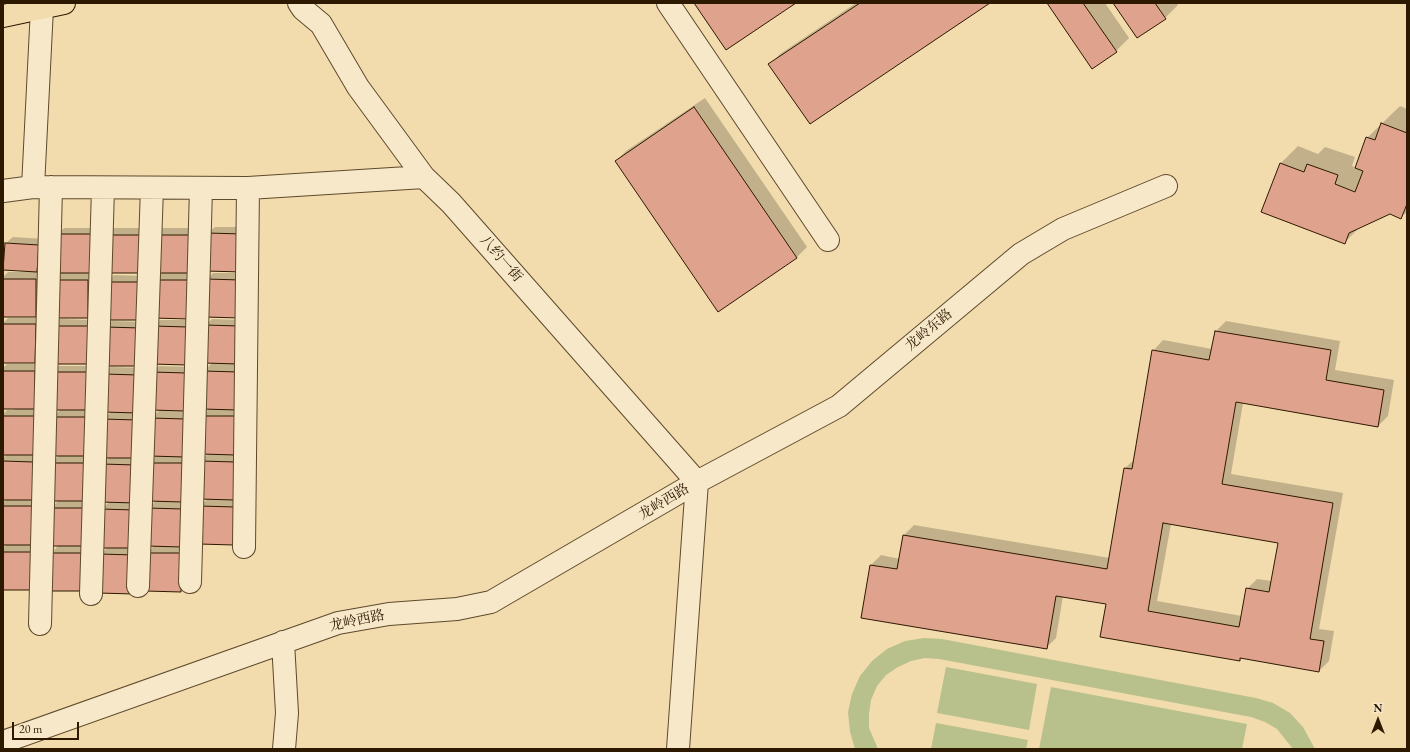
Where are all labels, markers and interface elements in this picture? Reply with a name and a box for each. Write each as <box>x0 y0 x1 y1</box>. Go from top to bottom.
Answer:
street label: 八约一街 <box>476 232 526 286</box>
street label: 龙岭东路 <box>902 306 956 354</box>
street label: 龙岭西路 <box>636 480 692 524</box>
street label: 龙岭西路 <box>328 607 386 635</box>
north arrow <box>1358 700 1398 740</box>
text: N <box>1374 701 1382 715</box>
scale bar <box>14 714 81 740</box>
text: 20 m <box>19 721 42 737</box>

